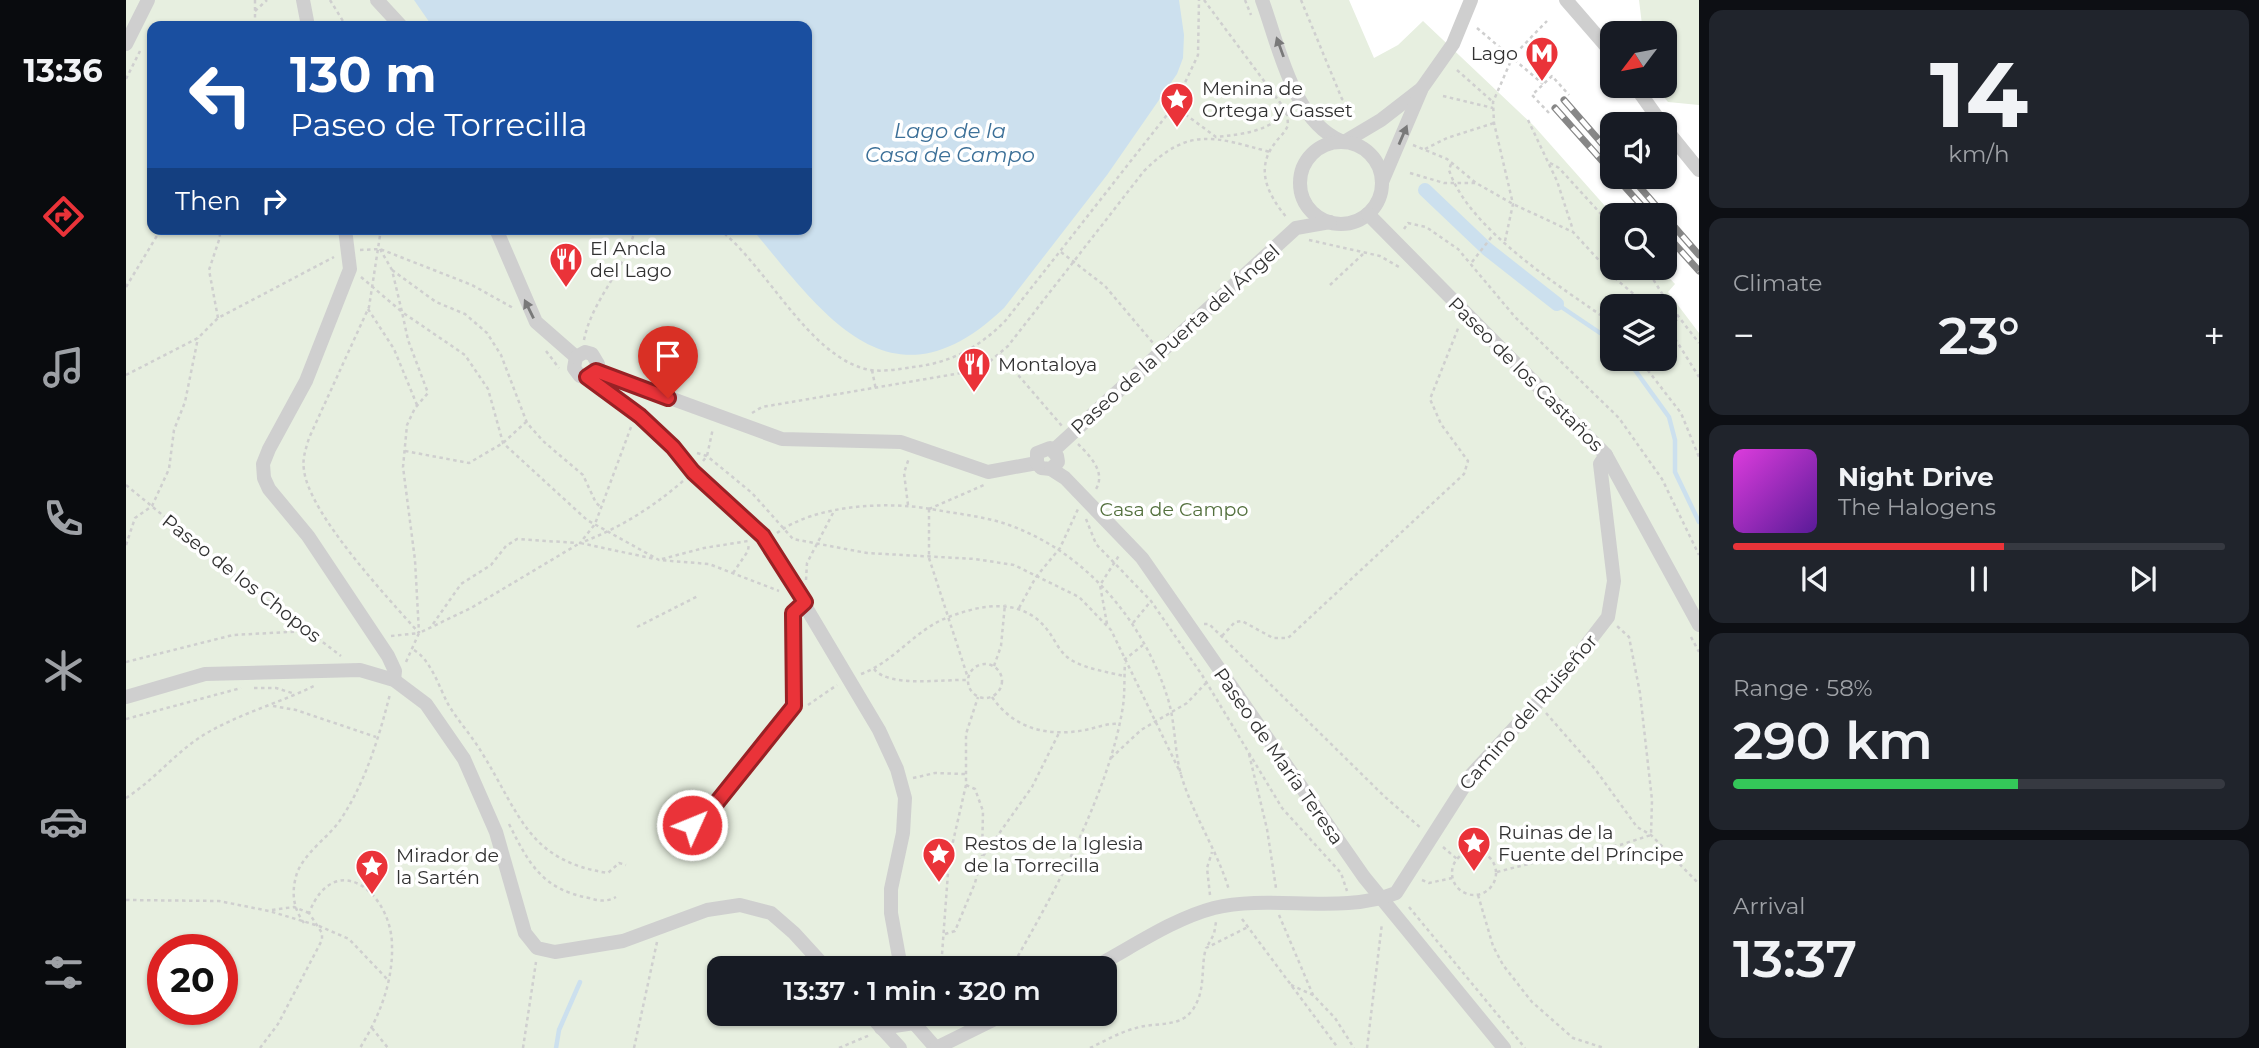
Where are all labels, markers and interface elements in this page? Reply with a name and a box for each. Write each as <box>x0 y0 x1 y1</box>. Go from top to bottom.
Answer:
north arrow <box>1600 21 1676 98</box>
map controls <box>1600 21 1677 371</box>
metro station icon: Lago <box>1523 34 1561 83</box>
one-way arrow <box>1274 37 1285 58</box>
text: 14 <box>1930 39 2028 150</box>
place label: Lago <box>1471 42 1518 65</box>
text: 130 m <box>290 45 437 104</box>
icon: left <box>175 49 266 140</box>
text: 13:36 <box>23 51 103 90</box>
place label: Menina de Ortega y Gasset <box>1202 77 1353 122</box>
place icon: Menina de Ortega y Gasset <box>1158 80 1196 129</box>
text: Paseo de Torrecilla <box>290 105 588 144</box>
button: sound <box>1600 112 1677 189</box>
water label: Lago de la Casa de Campo <box>865 118 1035 167</box>
one-way arrow <box>1397 124 1408 145</box>
text: km/h <box>1948 140 2010 168</box>
icon: right <box>255 182 293 220</box>
text: Then <box>175 185 241 217</box>
icon: directions <box>39 192 88 241</box>
button: search <box>1600 203 1677 280</box>
place label: El Ancla del Lago <box>590 237 672 282</box>
restaurant icon: El Ancla del Lago <box>547 240 585 289</box>
street label: Paseo de la Puerta del Ángel <box>1066 240 1284 439</box>
text: Climate <box>1733 269 1822 297</box>
street label: Paseo de los Castaños <box>1444 292 1608 456</box>
button: layers <box>1600 294 1677 371</box>
one-way arrow <box>523 299 535 319</box>
text: 23° <box>1938 304 2020 367</box>
text: − <box>1733 312 1755 359</box>
text: + <box>2203 312 2225 359</box>
pin <box>638 326 698 398</box>
icon: arrive <box>649 337 687 375</box>
icon: music <box>39 343 88 392</box>
restaurant icon: Montaloya <box>955 345 993 394</box>
place label: Montaloya <box>998 353 1097 376</box>
text: Night Drive <box>1838 461 1994 493</box>
text: The Halogens <box>1838 493 1996 521</box>
icon: phone <box>39 494 88 543</box>
park label: Casa de Campo <box>1100 498 1248 521</box>
street label: Paseo de los Chopos <box>158 509 326 648</box>
icon: previous <box>1796 560 1834 598</box>
icon: pause <box>1960 560 1998 598</box>
icon: next <box>2124 560 2162 598</box>
street label: Camino del Ruiseñor <box>1455 630 1602 795</box>
icon: climate <box>39 646 88 695</box>
street label: Paseo de María Teresa <box>1209 664 1348 849</box>
text: Range · 58% <box>1733 674 1873 702</box>
text: 290 km <box>1733 709 1933 772</box>
position arrow <box>655 788 729 862</box>
icon: car <box>39 797 88 846</box>
place label: Ruinas de la Fuente del Príncipe <box>1498 821 1684 866</box>
place icon: Ruinas de la Fuente del Príncipe <box>1455 824 1493 873</box>
place label: Restos de la Iglesia de la Torrecilla <box>964 832 1144 877</box>
place icon: Restos de la Iglesia de la Torrecilla <box>920 835 958 884</box>
place label: Mirador de la Sartén <box>396 844 499 889</box>
place icon: Mirador de la Sartén <box>353 847 391 896</box>
text: Arrival <box>1733 892 1806 920</box>
text: 13:37 <box>1733 927 1857 990</box>
speed limit sign: 20 <box>147 934 238 1025</box>
icon: filters <box>39 948 88 997</box>
text: 13:37 · 1 min · 320 m <box>783 975 1041 1007</box>

